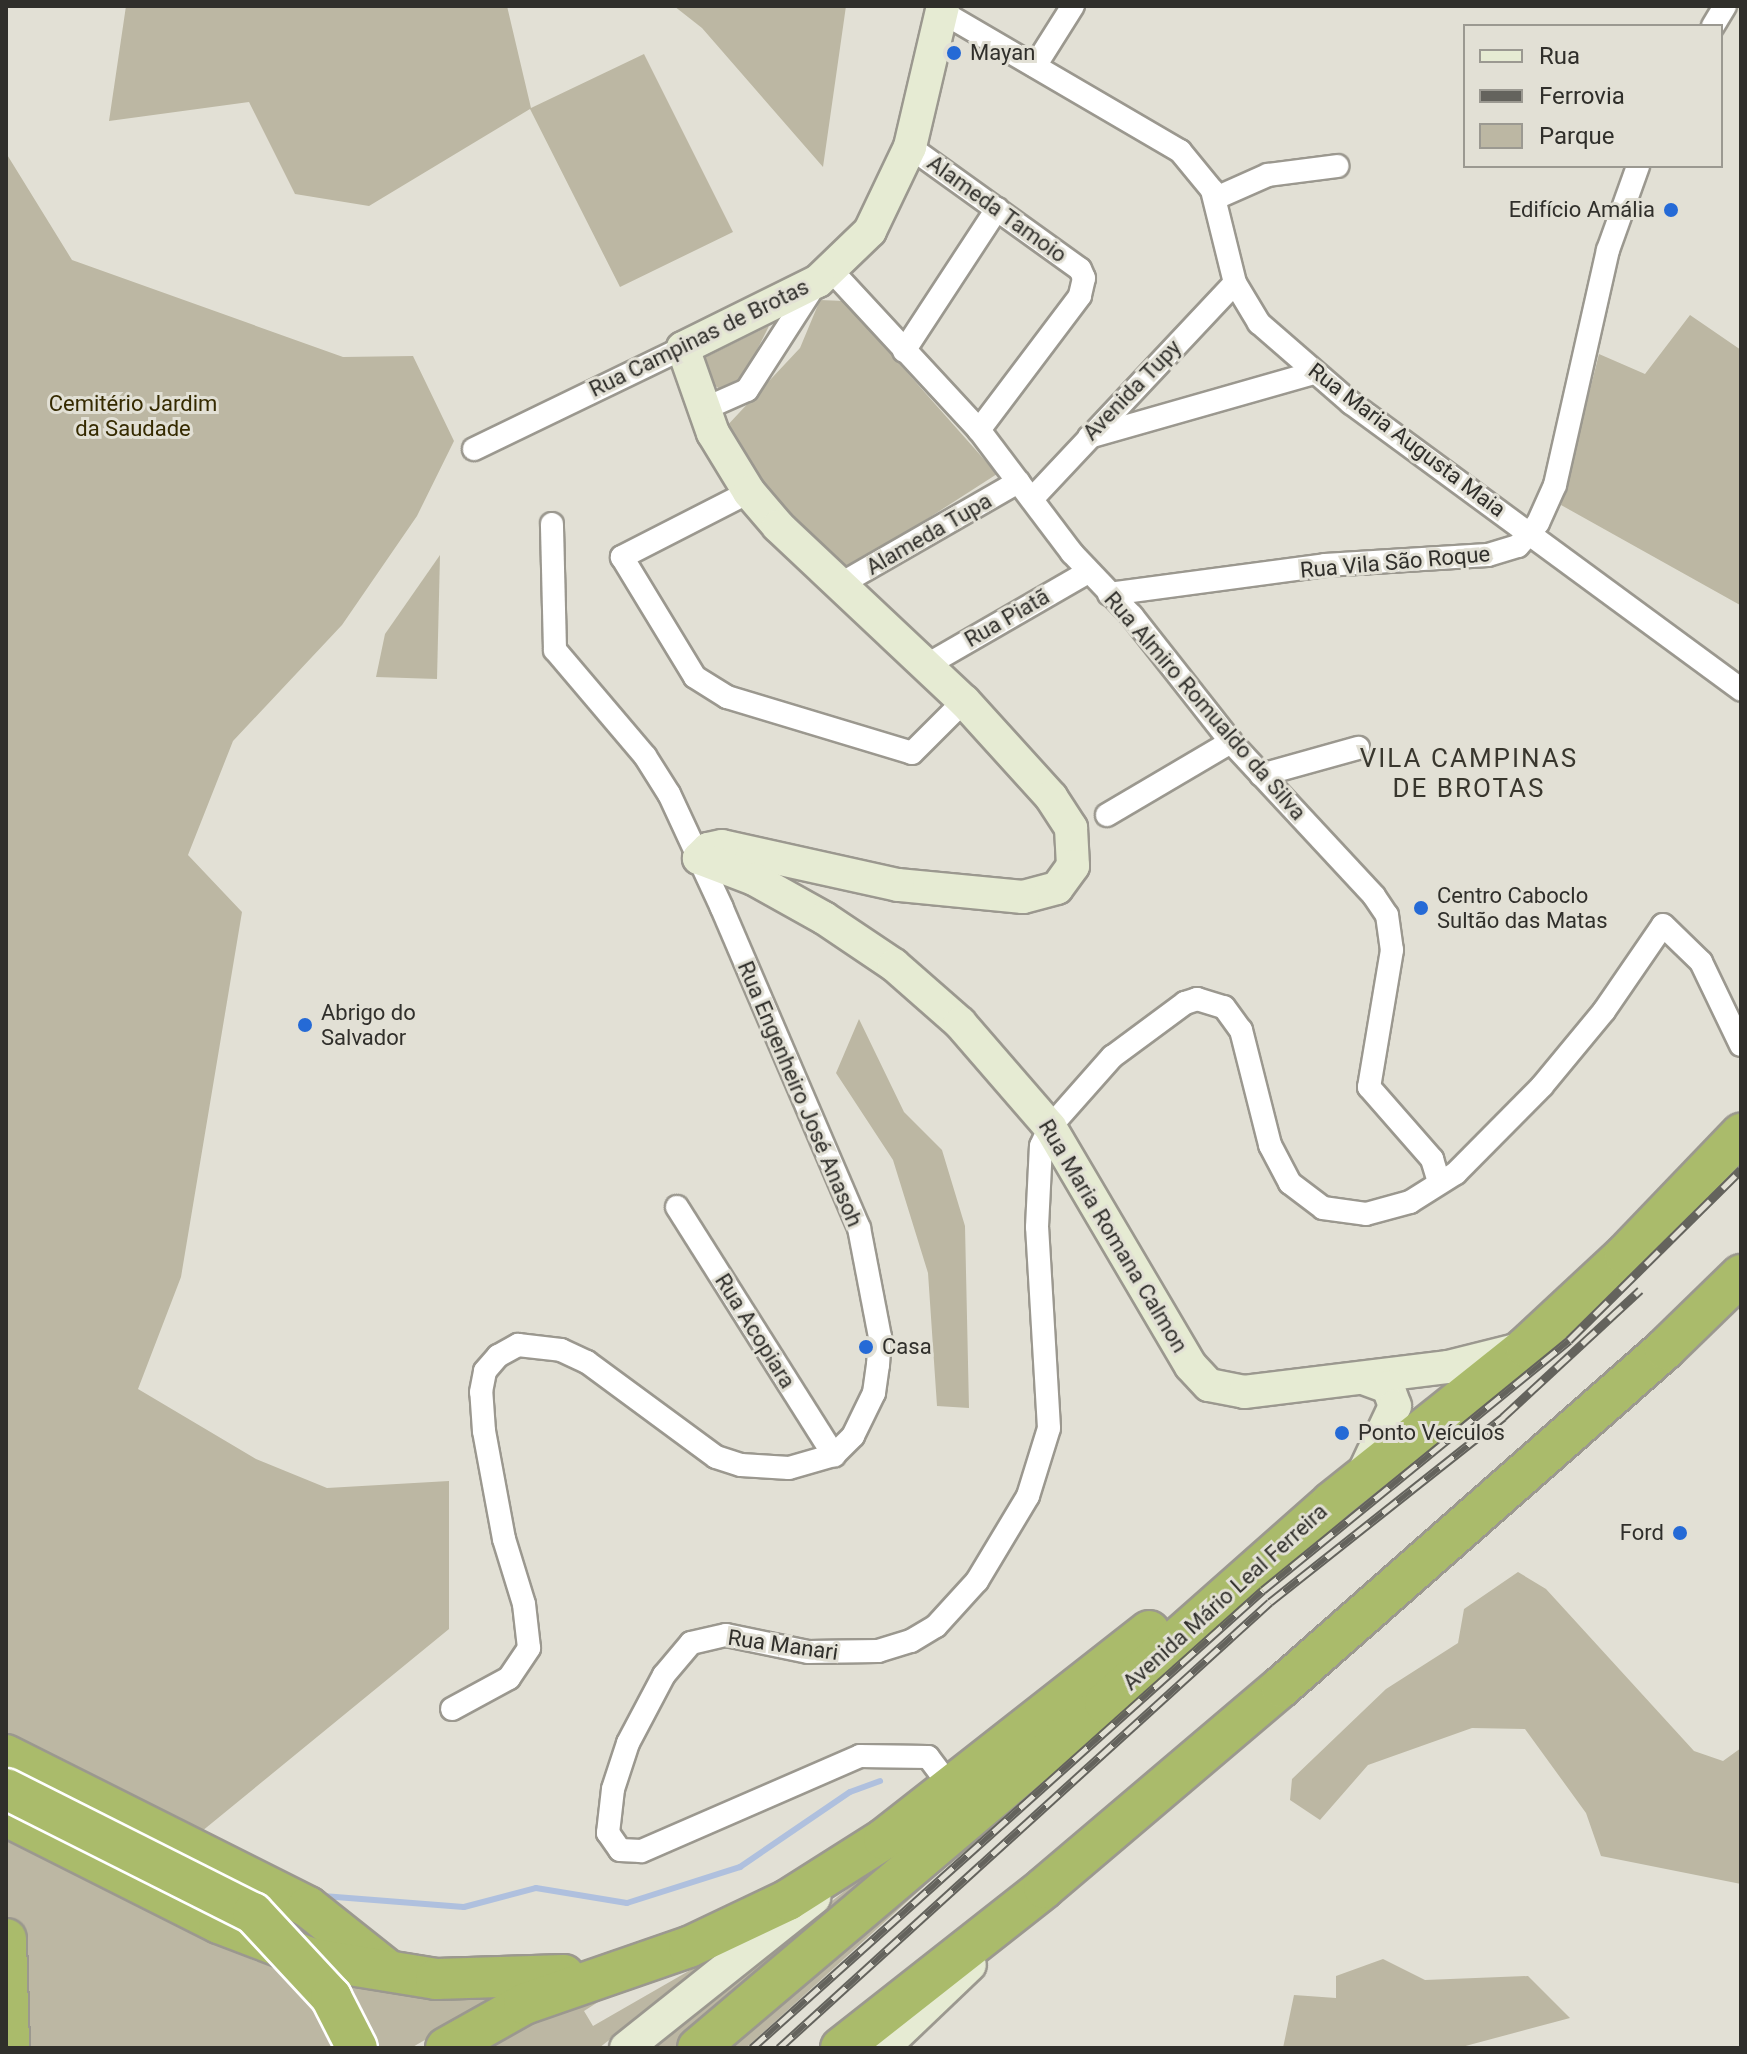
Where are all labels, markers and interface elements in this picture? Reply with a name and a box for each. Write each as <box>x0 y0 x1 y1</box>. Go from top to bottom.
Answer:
legend <box>1463 24 1723 168</box>
place label: Mayan <box>970 40 1035 66</box>
text: Rua <box>1539 42 1580 70</box>
marker: Mayan <box>945 44 963 62</box>
text: Ferrovia <box>1539 82 1625 110</box>
text: Parque <box>1539 122 1615 150</box>
street label: Alameda Tamoio <box>922 150 1072 268</box>
place label: Edifício Amália <box>1509 197 1655 223</box>
marker: Edifício Amália <box>1662 201 1680 219</box>
street label: Rua Campinas de Brotas <box>585 273 813 403</box>
street label: Avenida Tupy <box>1077 334 1187 446</box>
street label: Rua Maria Augusta Maia <box>1303 357 1511 523</box>
park label: Cemitério Jardim da Saudade <box>49 390 217 442</box>
street label: Alameda Tupa <box>861 487 997 581</box>
street label: Rua Vila São Roque <box>1299 541 1491 583</box>
street label: Rua Piatã <box>960 583 1054 653</box>
street label: Rua Almiro Romualdo da Silva <box>1099 586 1311 826</box>
district label: VILA CAMPINAS DE BROTAS <box>1360 743 1578 804</box>
place label: Centro Caboclo Sultão das Matas <box>1437 882 1608 934</box>
marker: Centro Caboclo Sultão das Matas <box>1412 899 1430 917</box>
street label: Rua Engenheiro José Anasoh <box>732 957 868 1231</box>
place label: Abrigo do Salvador <box>321 999 416 1050</box>
marker: Abrigo do Salvador <box>296 1016 314 1034</box>
street label: Rua Maria Romana Calmon <box>1033 1115 1193 1357</box>
street label: Rua Acopiara <box>709 1269 801 1393</box>
place label: Casa <box>882 1334 932 1360</box>
marker: Casa <box>857 1338 875 1356</box>
place label: Ponto Veículos <box>1358 1420 1505 1446</box>
marker: Ponto Veículos <box>1333 1424 1351 1442</box>
street label: Avenida Mário Leal Ferreira <box>1117 1498 1333 1696</box>
place label: Ford <box>1620 1520 1664 1546</box>
marker: Ford <box>1671 1524 1689 1542</box>
street label: Rua Manari <box>726 1624 840 1666</box>

